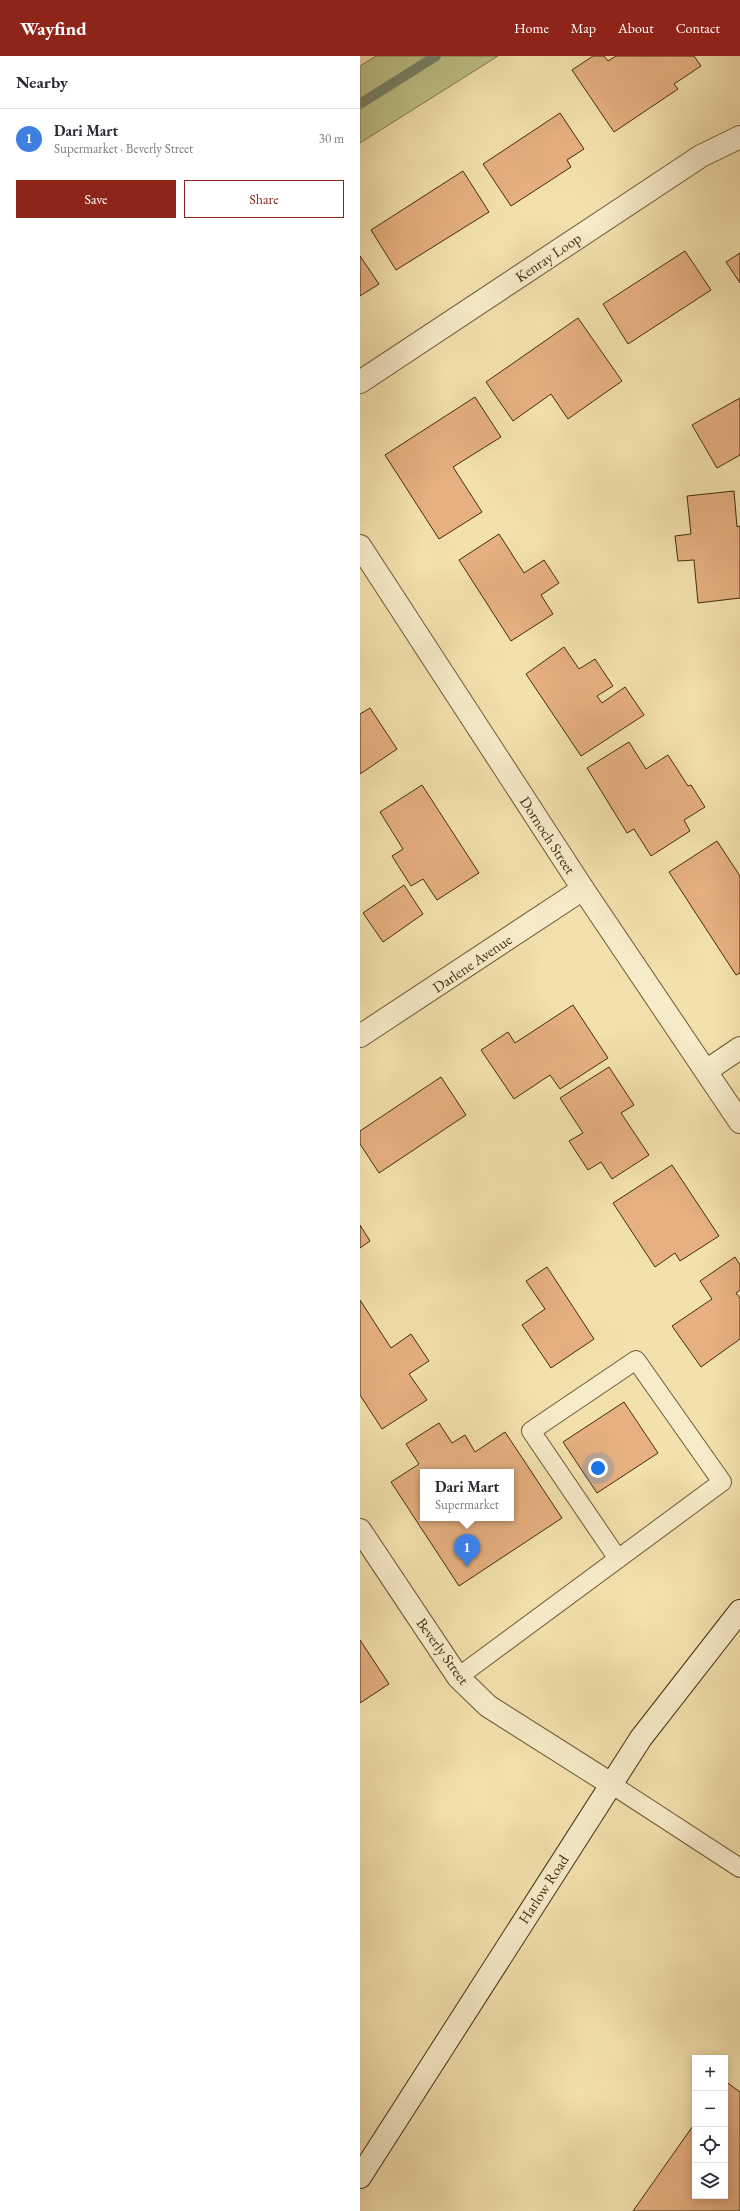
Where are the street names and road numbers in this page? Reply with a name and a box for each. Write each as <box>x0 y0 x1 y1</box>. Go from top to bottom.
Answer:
street label: Kenray Loop <box>511 228 585 286</box>
street label: Dornoch Street <box>516 793 580 878</box>
street label: Darlene Avenue <box>429 929 515 996</box>
street label: Beverly Street <box>412 1614 474 1688</box>
street label: Harlow Road <box>514 1851 573 1927</box>

